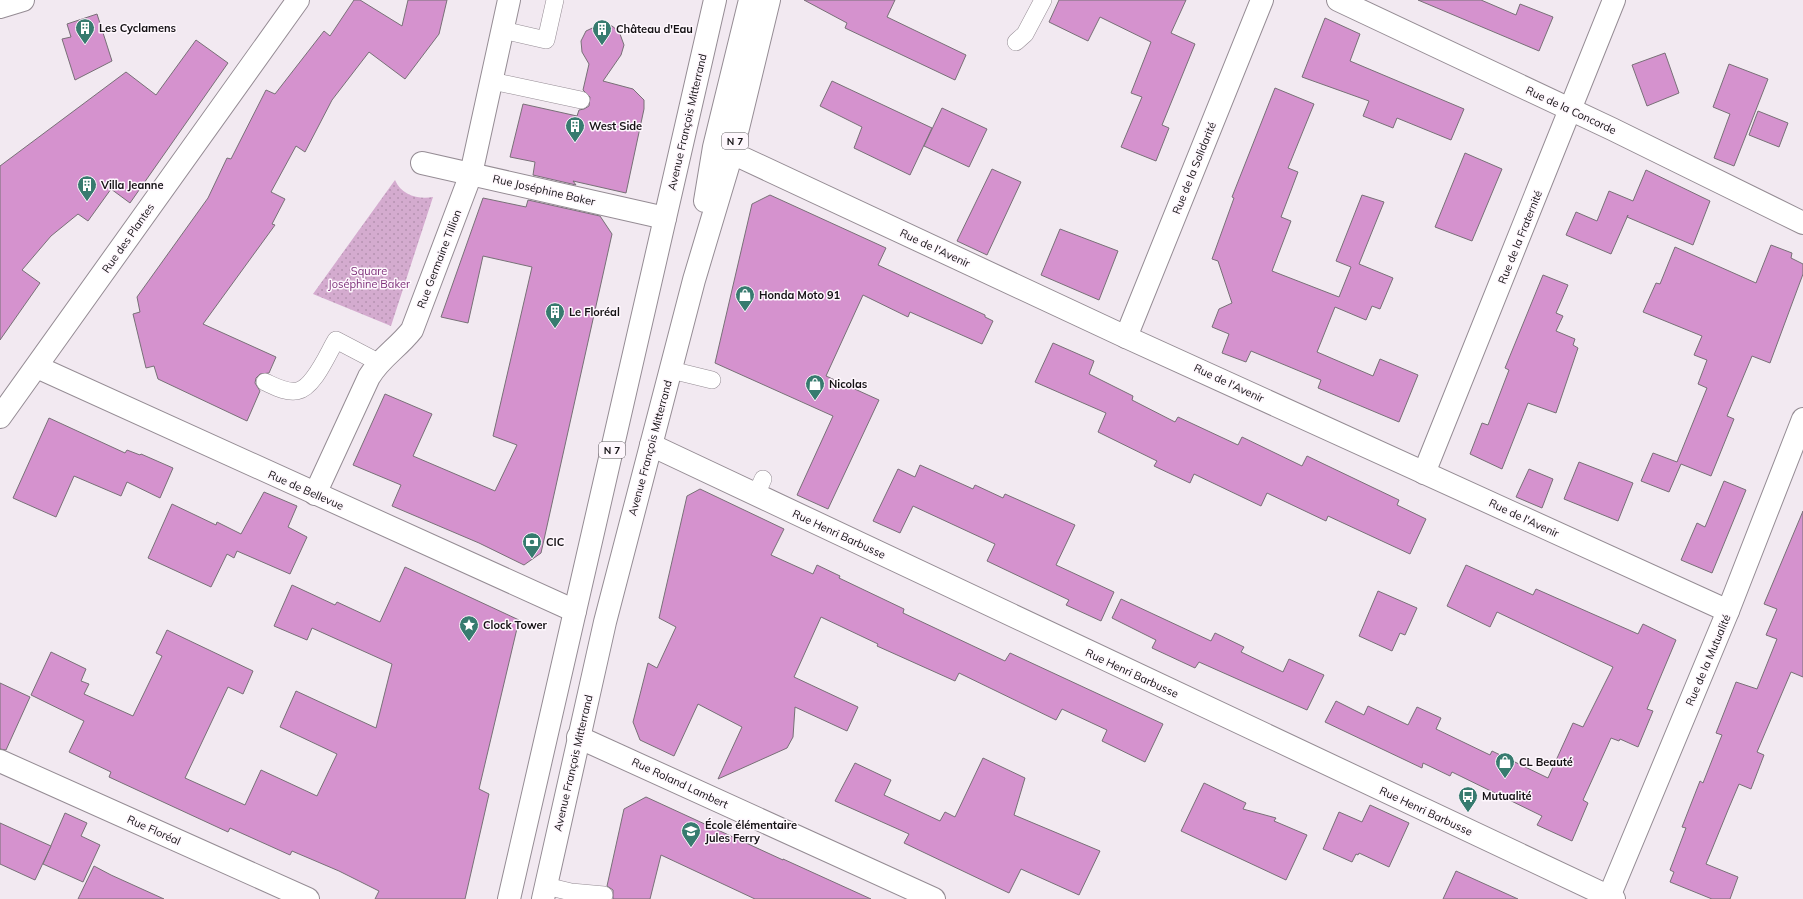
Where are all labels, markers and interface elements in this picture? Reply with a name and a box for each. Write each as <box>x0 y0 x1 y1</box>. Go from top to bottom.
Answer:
building icon: Les Cyclamens <box>74 17 96 45</box>
building icon: Château d'Eau <box>591 18 613 46</box>
place label: Les Cyclamens <box>99 21 177 35</box>
place label: Château d'Eau <box>616 22 693 36</box>
street label: Avenue François Mitterrand <box>664 52 710 192</box>
street label: Rue de la Concorde <box>1523 83 1619 137</box>
building icon: West Side <box>564 115 586 143</box>
place label: West Side <box>589 119 642 133</box>
street label: Rue de la Solidarité <box>1169 120 1219 216</box>
road number: N 7 <box>722 133 748 149</box>
street label: Rue Joséphine Baker <box>491 171 597 209</box>
building icon: Villa Jeanne <box>76 174 98 202</box>
place label: Villa Jeanne <box>100 178 164 192</box>
street label: Rue de la Fraternité <box>1495 188 1545 286</box>
street label: Rue des Plantes <box>99 200 157 276</box>
street label: Rue Germaine Tillion <box>414 208 464 310</box>
street label: Rue de l'Avenir <box>898 226 972 270</box>
park label: Square Joséphine Baker <box>328 264 410 291</box>
shop icon: Honda Moto 91 <box>734 284 756 312</box>
place label: Honda Moto 91 <box>759 288 841 302</box>
building icon: Le Floréal <box>544 301 566 329</box>
place label: Le Floréal <box>569 305 620 319</box>
street label: Rue de l'Avenir <box>1192 361 1266 405</box>
shop icon: Nicolas <box>804 373 826 401</box>
place label: Nicolas <box>829 377 868 391</box>
street label: Avenue François Mitterrand <box>625 379 675 517</box>
road number: N 7 <box>599 442 625 458</box>
street label: Rue de Bellevue <box>266 467 346 513</box>
street label: Rue de l'Avenir <box>1487 496 1561 540</box>
street label: Rue Henri Barbusse <box>790 506 888 562</box>
bank icon: CIC <box>521 531 543 559</box>
place label: CIC <box>546 535 565 549</box>
street label: Rue de la Mutualité <box>1682 612 1734 708</box>
place icon: Clock Tower <box>458 614 480 642</box>
place label: Clock Tower <box>483 618 548 632</box>
street label: Rue Henri Barbusse <box>1083 645 1181 701</box>
street label: Avenue François Mitterrand <box>550 693 596 833</box>
shop icon: CL Beauté <box>1494 751 1516 779</box>
street label: Rue Roland Lambert <box>630 755 731 812</box>
place label: CL Beauté <box>1519 755 1573 769</box>
street label: Rue Henri Barbusse <box>1377 783 1475 839</box>
bus stop icon: Mutualité <box>1457 785 1479 813</box>
place label: Mutualité <box>1482 789 1532 803</box>
street label: Rue Floréal <box>125 812 183 848</box>
place label: École élémentaire Jules Ferry <box>705 818 797 845</box>
school or university icon: École élémentaire Jules Ferry <box>680 820 702 848</box>

